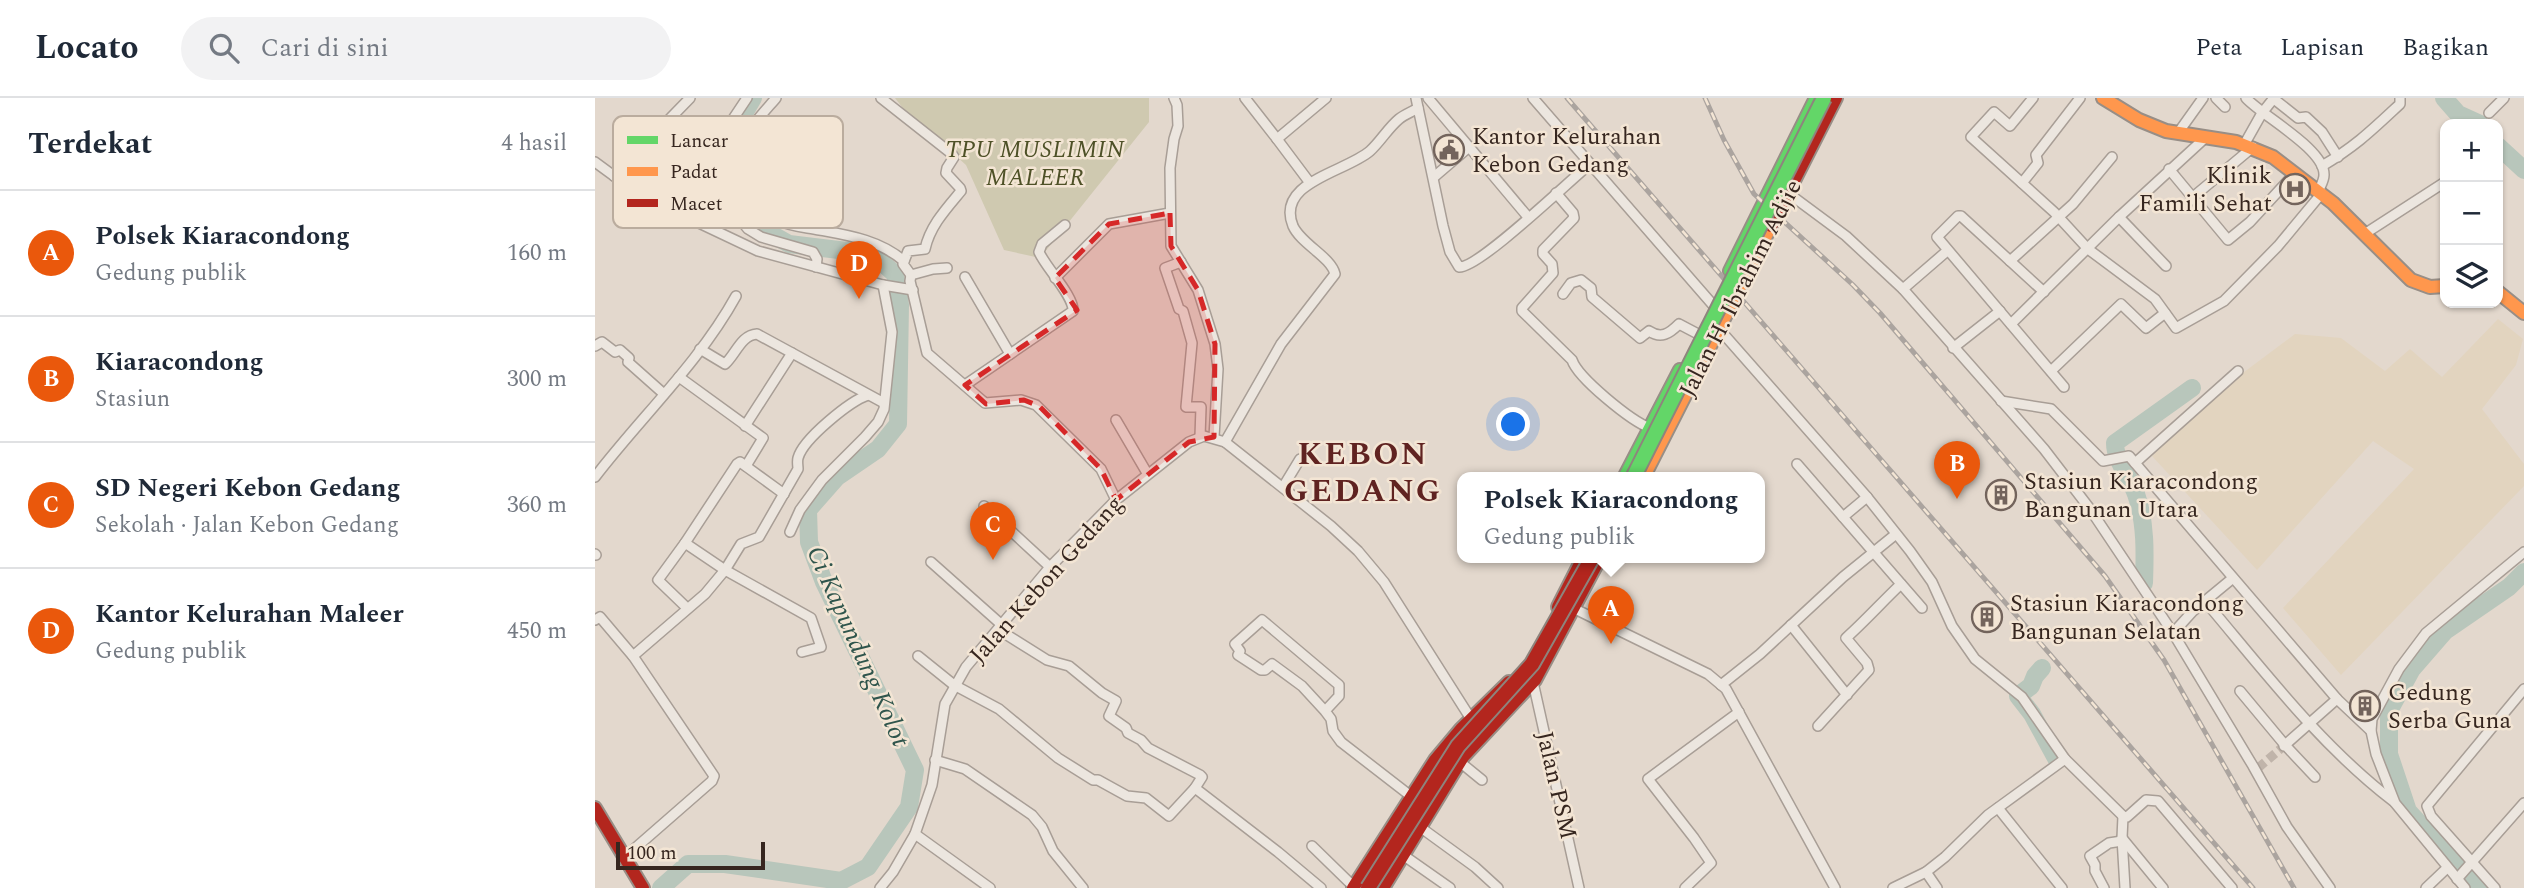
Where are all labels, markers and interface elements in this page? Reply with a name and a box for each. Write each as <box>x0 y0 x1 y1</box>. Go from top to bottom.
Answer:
search box <box>181 17 671 80</box>
text: Locato <box>35 23 139 73</box>
text: Cari di sini <box>261 28 389 68</box>
icon: search <box>205 29 243 67</box>
text: Peta <box>2195 30 2242 66</box>
text: Lapisan <box>2280 30 2364 66</box>
text: Bagikan <box>2402 30 2489 66</box>
legend <box>613 116 843 228</box>
place label: Kantor Kelurahan Kebon Gedang <box>1472 119 1661 183</box>
map controls <box>2440 119 2503 308</box>
button: + <box>2440 119 2503 182</box>
text: Terdekat <box>28 121 152 167</box>
text: 4 hasil <box>501 126 567 161</box>
text: Lancar <box>670 127 729 156</box>
park label: TPU MUSLIMIN MALEER <box>945 132 1125 196</box>
public building icon: Kantor Kelurahan Kebon Gedang <box>1432 133 1466 167</box>
text: Padat <box>670 158 718 187</box>
place label: Klinik Famili Sehat <box>2138 158 2272 222</box>
hospital icon: Klinik Famili Sehat <box>2278 172 2312 206</box>
street label: Jalan H. Ibrahim Adjie <box>1670 173 1811 404</box>
button: − <box>2440 182 2503 245</box>
text: Macet <box>670 190 723 219</box>
text: Polsek Kiaracondong <box>95 216 350 256</box>
text: A <box>42 236 60 271</box>
text: 160 m <box>507 236 567 271</box>
pin: D <box>836 241 882 299</box>
button: layers <box>2440 245 2503 308</box>
text: Gedung publik <box>95 256 247 291</box>
text: Kiaracondong <box>95 342 264 382</box>
text: B <box>43 362 59 397</box>
text: 300 m <box>507 362 567 397</box>
text: Stasiun <box>95 382 170 417</box>
your location <box>1496 407 1530 441</box>
district label: KEBON GEDANG <box>1284 430 1442 516</box>
pin: B <box>1934 441 1980 499</box>
place label: Stasiun Kiaracondong Bangunan Utara <box>2024 464 2258 528</box>
text: SD Negeri Kebon Gedang <box>95 468 401 508</box>
popup <box>1457 472 1765 563</box>
building icon: Stasiun Kiaracondong Bangunan Utara <box>1984 478 2018 512</box>
text: Polsek Kiaracondong <box>1483 480 1739 520</box>
street label: Jalan Kebon Gedang <box>961 487 1132 672</box>
text: C <box>43 488 59 523</box>
text: 360 m <box>507 488 567 523</box>
pin: C <box>970 502 1016 560</box>
text: Sekolah · Jalan Kebon Gedang <box>95 508 399 543</box>
text: Gedung publik <box>1483 520 1635 555</box>
water label: Ci Kapundung Kolot <box>796 539 921 754</box>
pin: A <box>1588 586 1634 644</box>
place label: Stasiun Kiaracondong Bangunan Selatan <box>2010 586 2244 650</box>
text: Kantor Kelurahan Maleer <box>95 594 404 634</box>
building icon: Stasiun Kiaracondong Bangunan Selatan <box>1970 600 2004 634</box>
text: D <box>42 614 60 649</box>
text: 450 m <box>507 614 567 649</box>
text: Gedung publik <box>95 634 247 669</box>
place label: Gedung Serba Guna <box>2388 675 2511 739</box>
building icon: Gedung Serba Guna <box>2348 689 2382 723</box>
street label: Jalan PSM <box>1526 728 1586 843</box>
scale bar <box>616 839 765 871</box>
text: 100 m <box>627 839 677 868</box>

